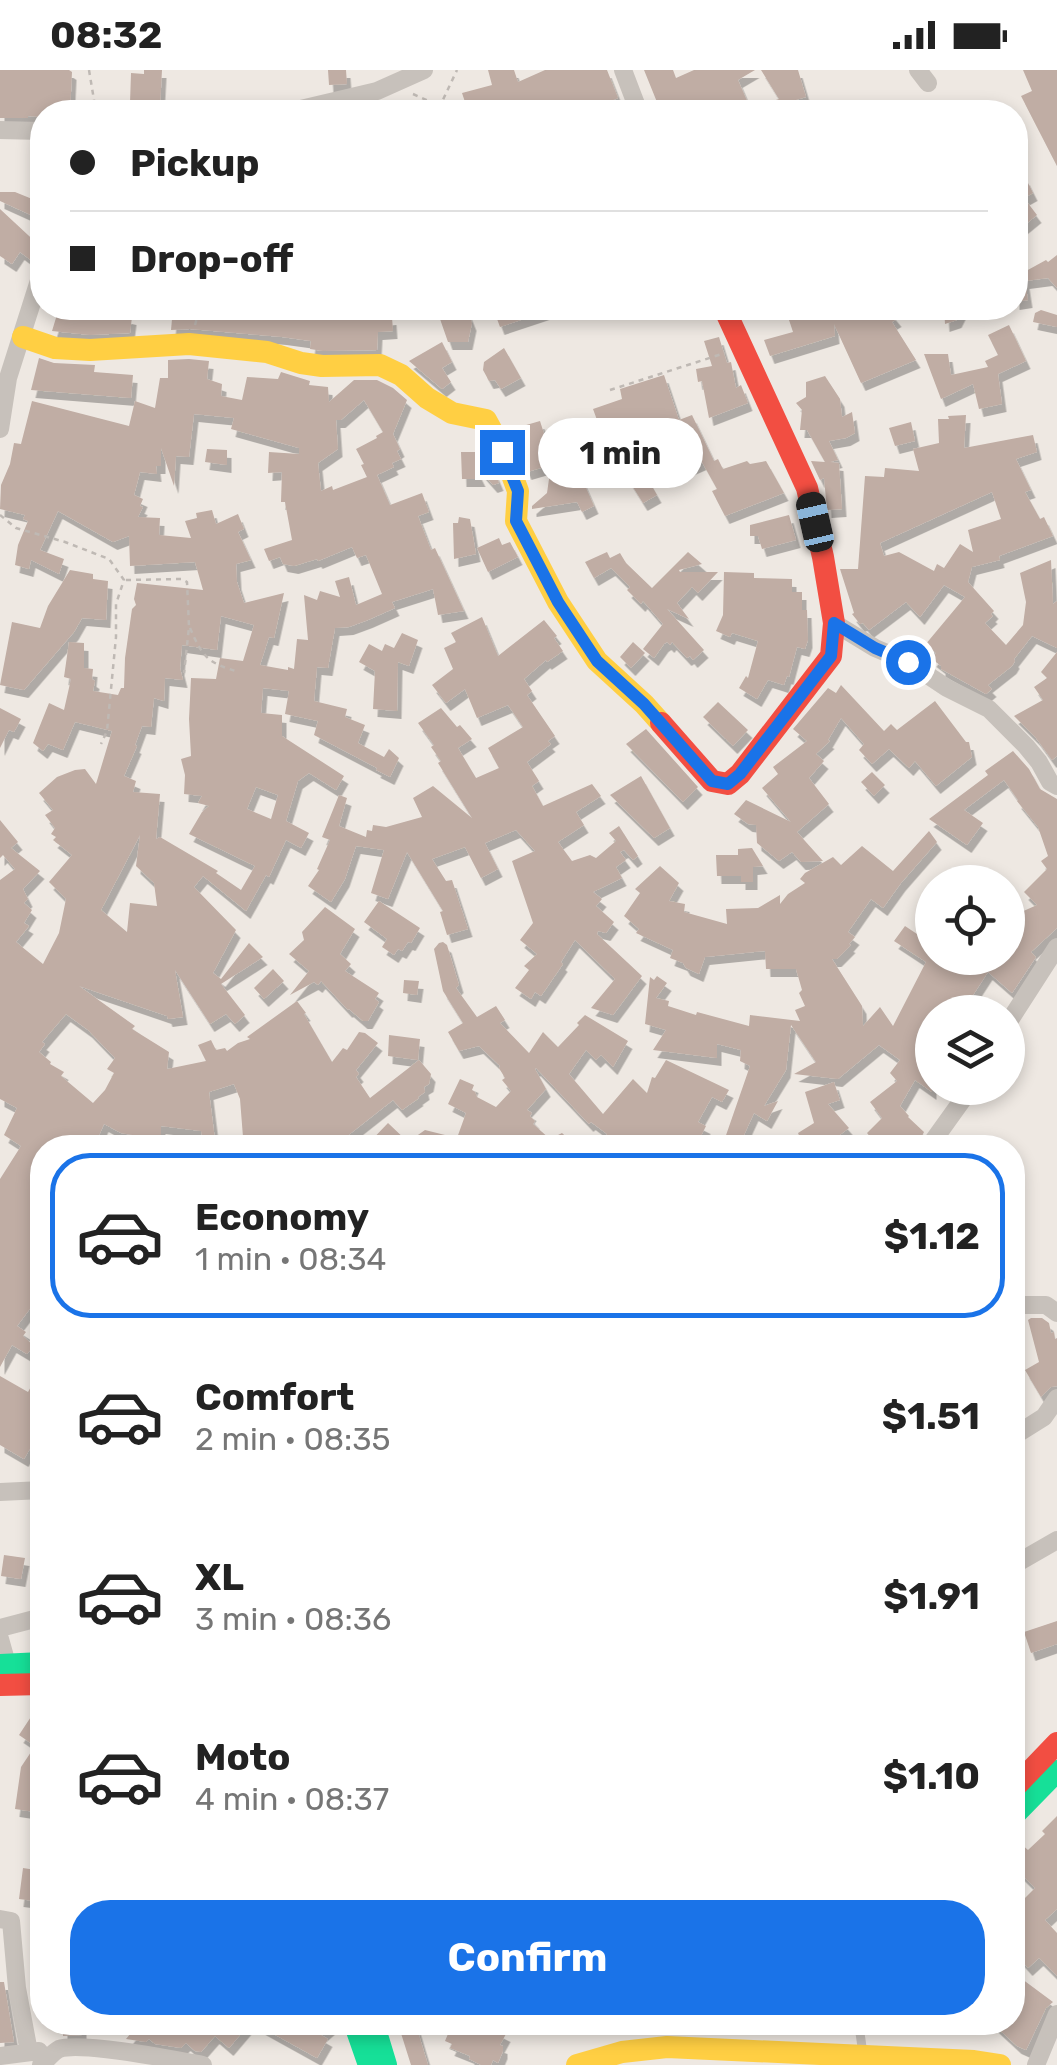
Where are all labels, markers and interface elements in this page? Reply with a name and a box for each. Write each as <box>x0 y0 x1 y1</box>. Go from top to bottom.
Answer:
text: 08:32 <box>50 12 162 58</box>
text: Pickup <box>130 140 259 186</box>
text: Drop-off <box>130 236 293 282</box>
callout: 1 min <box>537 417 702 487</box>
route end <box>480 430 525 475</box>
text: 1 min <box>580 434 661 472</box>
car <box>794 489 836 555</box>
route start <box>886 640 931 685</box>
map controls <box>915 865 1025 1105</box>
button: locate <box>915 865 1025 975</box>
button: layers <box>915 995 1025 1105</box>
icon: car <box>75 1191 165 1281</box>
text: Economy <box>195 1194 369 1240</box>
text: $1.12 <box>884 1213 980 1259</box>
text: 1 min · 08:34 <box>195 1240 386 1278</box>
icon: car <box>75 1371 165 1461</box>
text: Comfort <box>195 1374 354 1420</box>
text: $1.51 <box>882 1393 980 1439</box>
text: 2 min · 08:35 <box>195 1420 391 1458</box>
icon: car <box>75 1551 165 1641</box>
text: XL <box>195 1554 244 1600</box>
text: $1.91 <box>883 1573 980 1619</box>
text: 3 min · 08:36 <box>195 1600 391 1638</box>
icon: car <box>75 1731 165 1821</box>
text: Moto <box>195 1734 291 1780</box>
text: $1.10 <box>883 1753 980 1799</box>
text: 4 min · 08:37 <box>195 1780 389 1818</box>
button: Confirm <box>70 1900 985 2015</box>

